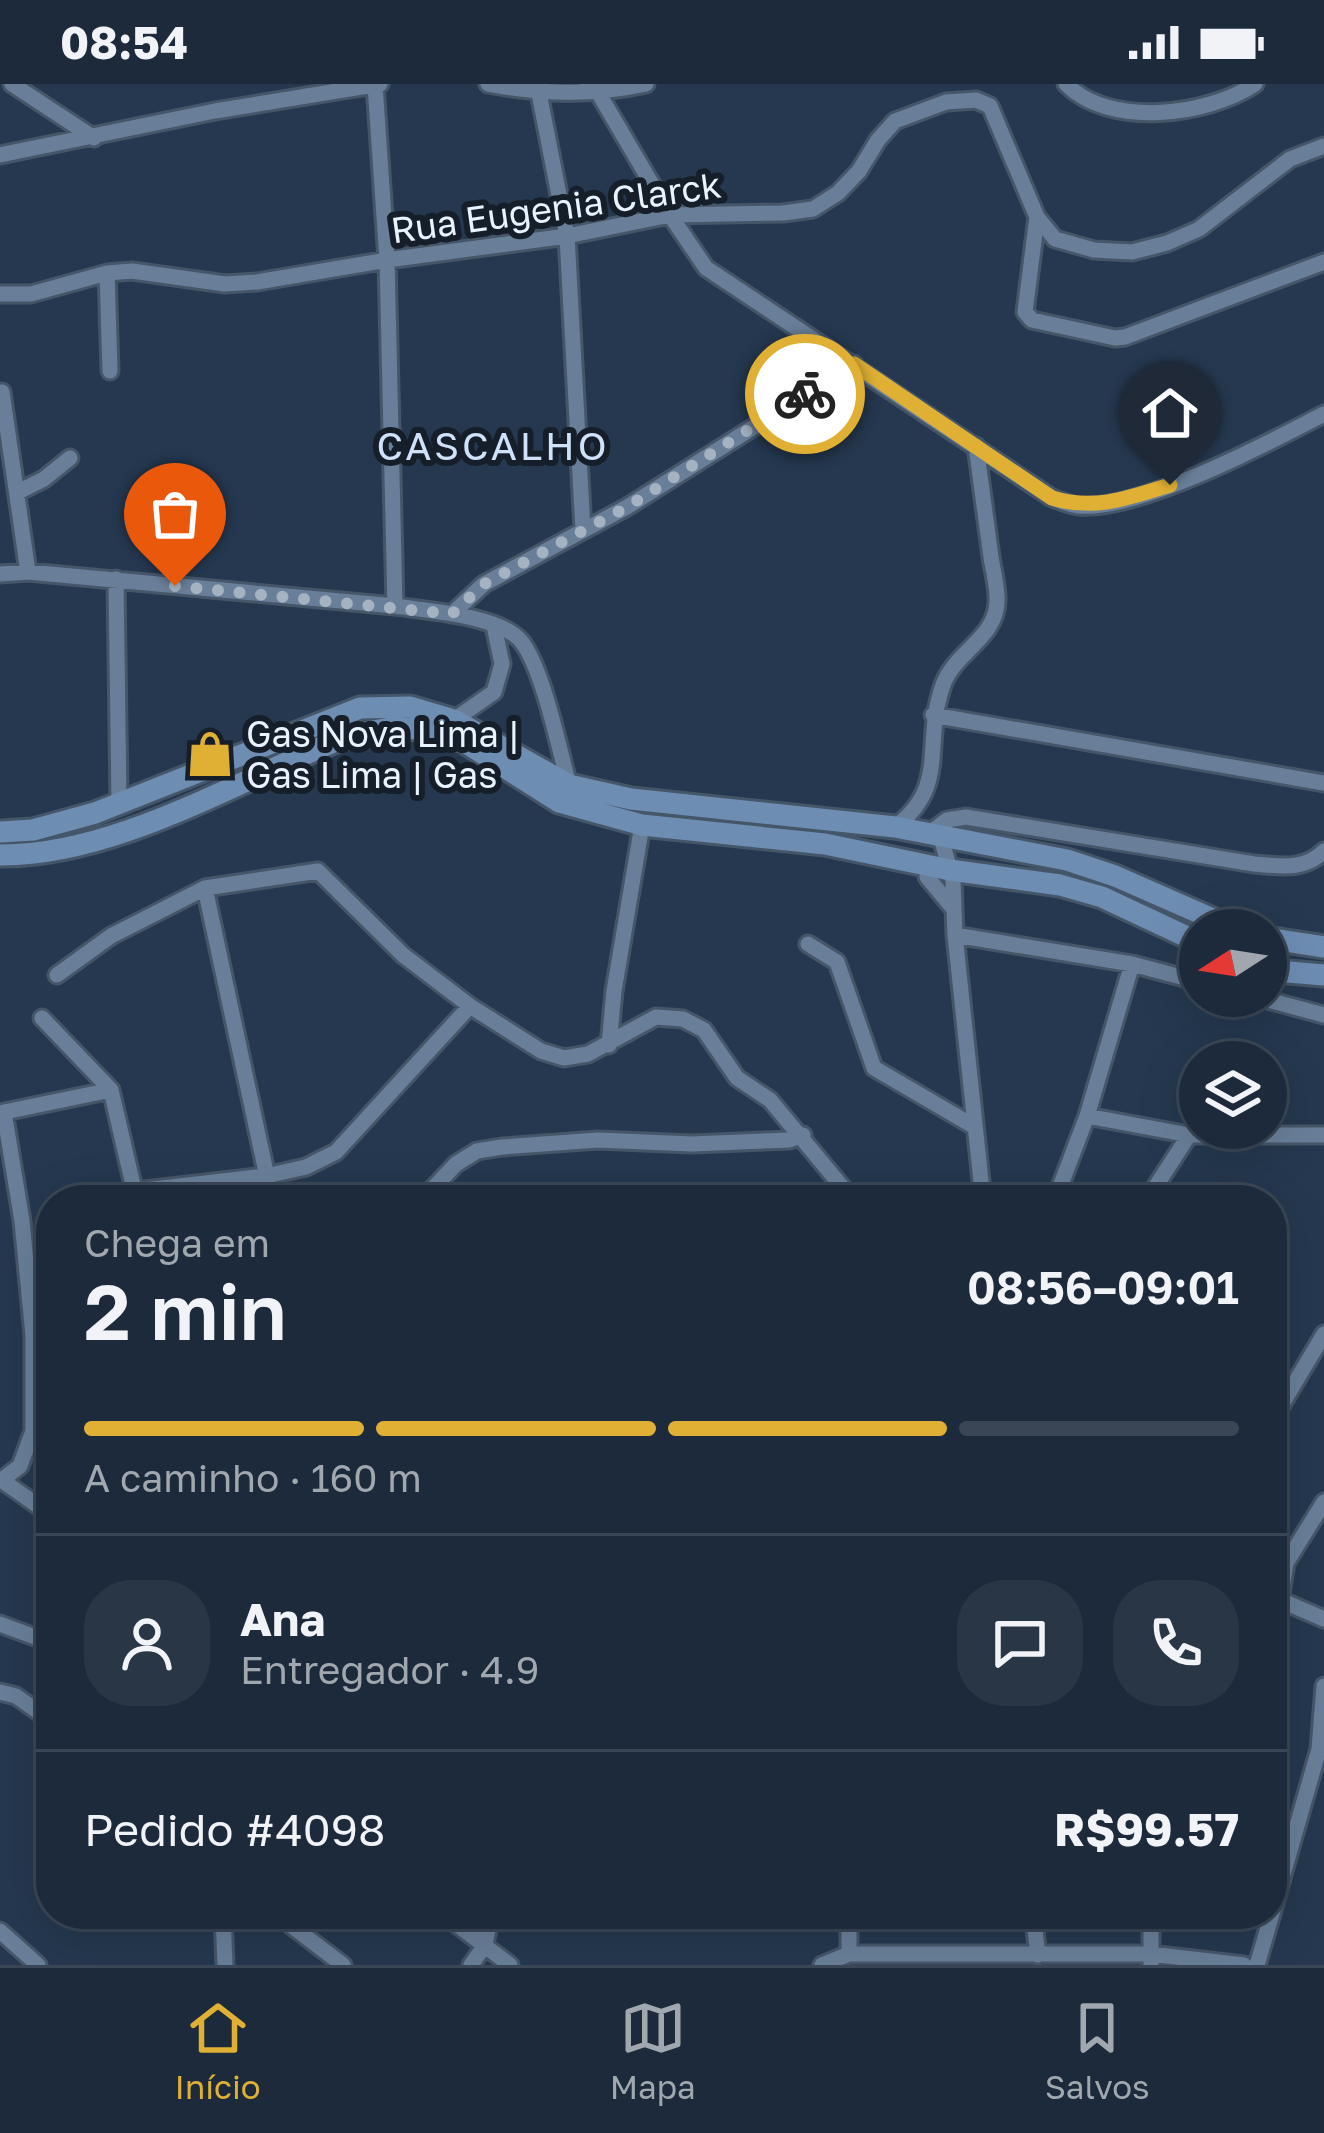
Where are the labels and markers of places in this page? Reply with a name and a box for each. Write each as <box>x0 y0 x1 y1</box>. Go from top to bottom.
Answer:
pin <box>1119 362 1221 485</box>
pin <box>124 463 226 586</box>
place label: Gas Nova Lima | Gas Lima | Gas <box>246 712 520 796</box>
shop icon: Gas Nova Lima | Gas Lima | Gas <box>185 729 235 779</box>

